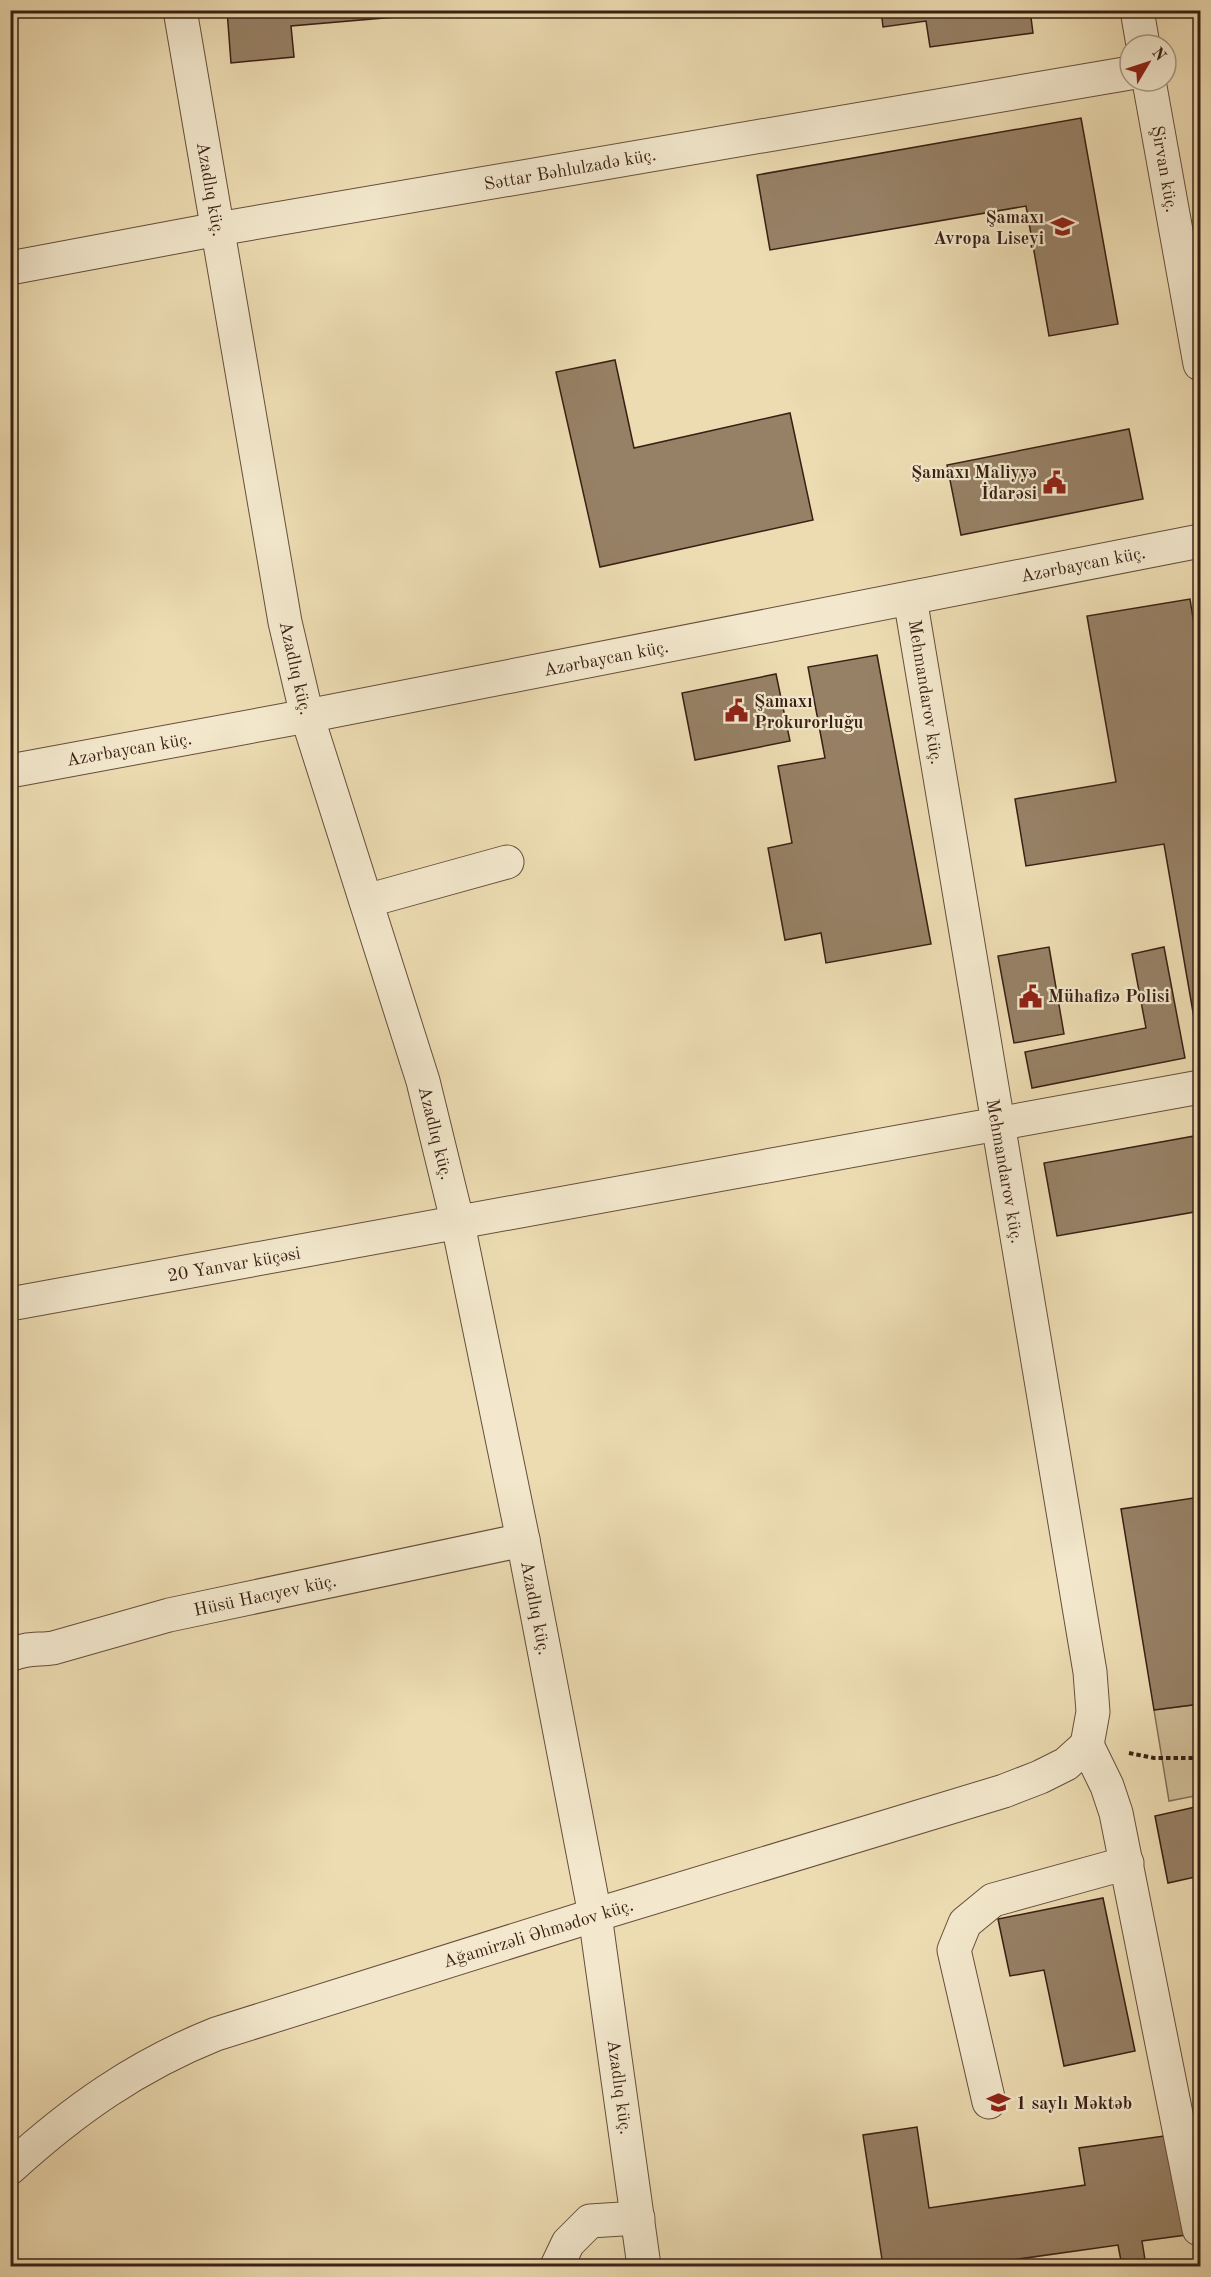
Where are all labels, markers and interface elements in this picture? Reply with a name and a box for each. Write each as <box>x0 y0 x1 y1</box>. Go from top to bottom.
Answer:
north arrow <box>1118 33 1178 93</box>
text: N <box>1148 45 1169 65</box>
street label: Şirvan küç. <box>1148 124 1181 214</box>
street label: Azadlıq küç. <box>193 141 227 238</box>
street label: Səttar Bəhlulzadə küç. <box>483 146 658 194</box>
place label: Şamaxı Avropa Liseyi <box>933 209 1044 248</box>
school or university icon: Şamaxı Avropa Liseyi <box>1049 214 1075 240</box>
place label: Şamaxı Maliyyə İdarəsi <box>911 464 1037 503</box>
public building icon: Şamaxı Maliyyə İdarəsi <box>1042 469 1068 495</box>
street label: Azərbaycan küç. <box>1019 544 1147 586</box>
street label: Mehmandarov küç. <box>905 618 945 766</box>
street label: Azadlıq küç. <box>276 620 315 717</box>
street label: Azərbaycan küç. <box>542 638 670 680</box>
place label: Şamaxı Prokurorluğu <box>754 693 864 732</box>
public building icon: Şamaxı Prokurorluğu <box>723 698 749 724</box>
street label: Azərbaycan küç. <box>65 730 193 770</box>
public building icon: Mühafizə Polisi <box>1017 983 1043 1009</box>
place label: Mühafizə Polisi <box>1048 988 1170 1006</box>
street label: Azadlıq küç. <box>415 1085 455 1182</box>
street label: Mehmandarov küç. <box>982 1098 1026 1245</box>
street label: 20 Yanvar küçəsi <box>166 1244 302 1286</box>
street label: Azadlıq küç. <box>517 1560 553 1657</box>
street label: Hüsü Hacıyev küç. <box>192 1572 338 1620</box>
street label: Ağamirzəli Əhmədov küç. <box>441 1896 636 1972</box>
street label: Azadlıq küç. <box>603 2039 635 2136</box>
school or university icon: 1 saylı Məktəb <box>985 2090 1011 2116</box>
place label: 1 saylı Məktəb <box>1016 2095 1132 2113</box>

